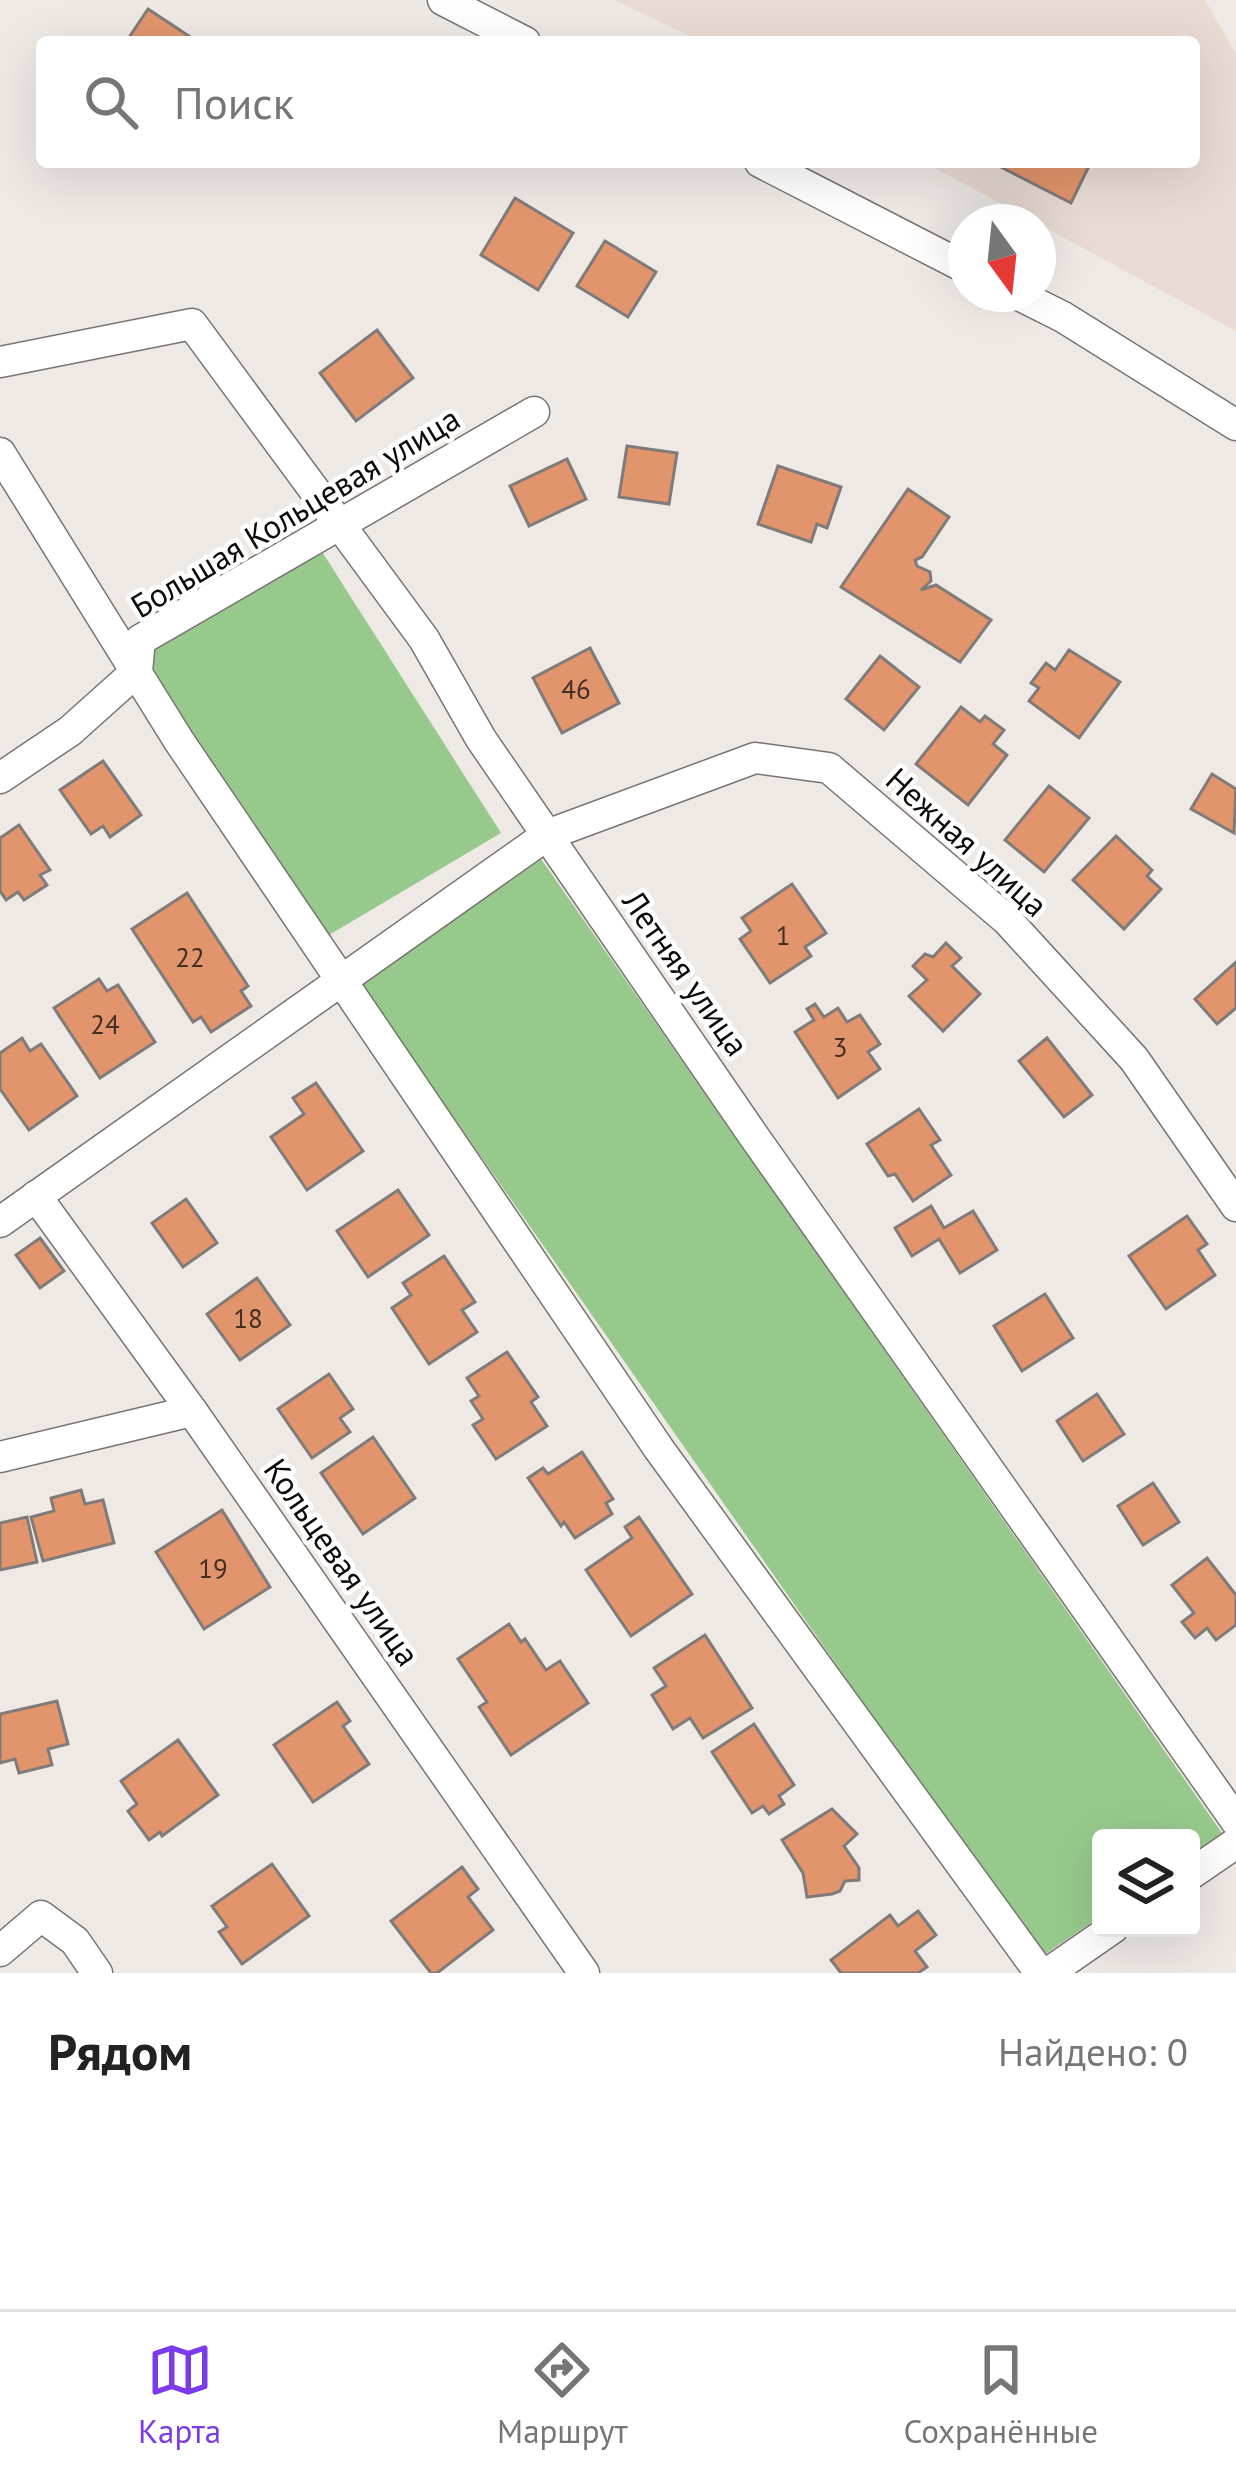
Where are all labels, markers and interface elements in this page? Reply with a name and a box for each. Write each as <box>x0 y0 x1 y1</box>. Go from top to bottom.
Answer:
search box <box>36 36 1200 168</box>
icon: search <box>78 69 144 135</box>
text: Поиск <box>174 73 294 131</box>
north arrow <box>948 204 1056 312</box>
street label: Большая Кольцевая улица <box>122 396 467 627</box>
house number: 46 <box>561 672 591 706</box>
street label: Нежная улица <box>877 758 1057 926</box>
street label: Летняя улица <box>613 881 759 1064</box>
house number: 1 <box>776 918 790 952</box>
house number: 22 <box>175 940 205 974</box>
house number: 24 <box>90 1007 120 1041</box>
house number: 3 <box>833 1030 847 1064</box>
house number: 18 <box>233 1301 263 1335</box>
street label: Кольцевая улица <box>255 1450 430 1674</box>
house number: 19 <box>198 1551 228 1585</box>
map controls <box>1092 1829 1200 1937</box>
button: layers <box>1092 1829 1200 1937</box>
text: Рядом <box>48 2018 192 2084</box>
text: Найдено: 0 <box>998 2026 1188 2077</box>
tab: Карта <box>138 2337 221 2452</box>
tab: Маршрут <box>497 2337 628 2452</box>
tab: Сохранённые <box>903 2337 1098 2452</box>

